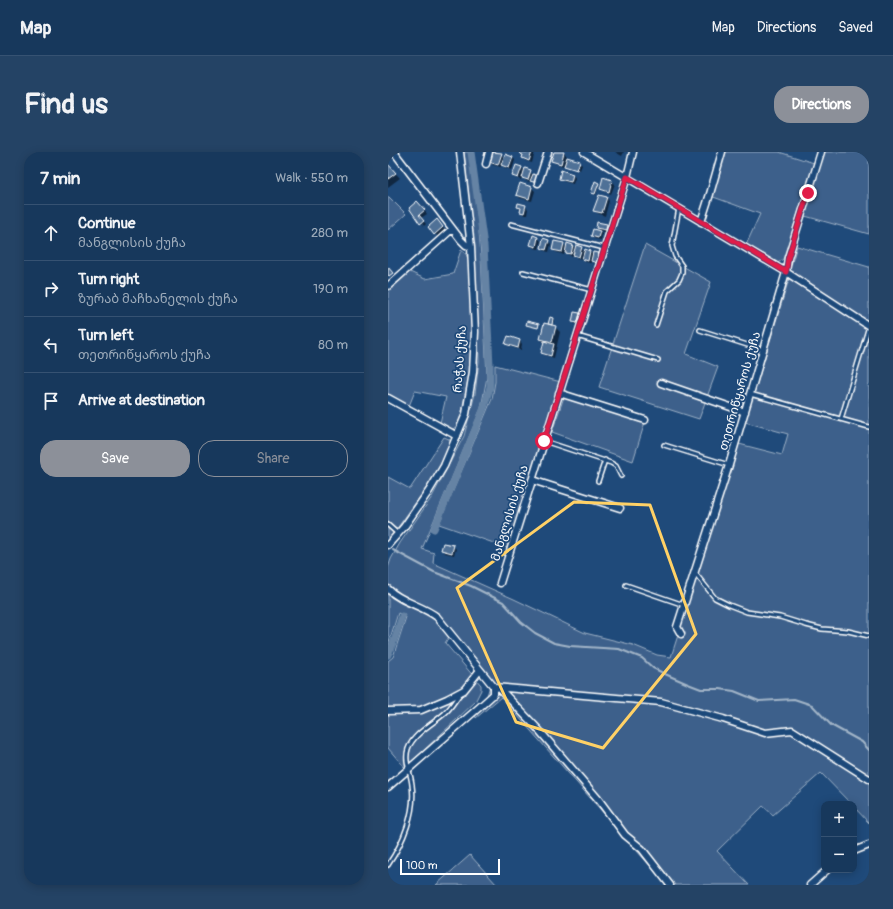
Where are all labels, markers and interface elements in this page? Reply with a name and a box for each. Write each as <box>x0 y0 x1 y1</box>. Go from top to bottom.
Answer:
text: Map <box>20 16 51 40</box>
text: Map <box>712 19 735 36</box>
text: Directions <box>757 19 816 36</box>
text: Saved <box>838 19 873 36</box>
button: Directions <box>774 86 869 123</box>
text: Find us <box>24 87 108 122</box>
text: 7 min <box>40 168 80 189</box>
text: Walk · 550 m <box>275 170 348 186</box>
route end <box>799 184 817 202</box>
text: Continue <box>78 214 136 233</box>
icon: ahead <box>40 222 62 244</box>
text: 280 m <box>311 225 348 241</box>
text: მანგლისის ქუჩა <box>78 235 186 251</box>
text: Turn right <box>78 270 139 289</box>
icon: right <box>40 278 62 300</box>
text: 190 m <box>313 281 348 297</box>
text: ზურაბ მაჩხანელის ქუჩა <box>78 291 238 307</box>
street label: რაჭას ქუჩა <box>450 325 470 393</box>
text: Turn left <box>78 326 134 345</box>
street label: თეთრიწყაროს ქუჩა <box>716 330 764 452</box>
icon: left <box>40 334 62 356</box>
text: 80 m <box>318 337 348 353</box>
text: თეთრიწყაროს ქუჩა <box>78 347 211 363</box>
icon: arrive <box>40 390 62 412</box>
text: Arrive at destination <box>78 391 205 410</box>
route start <box>535 432 553 450</box>
button: Save <box>40 440 190 477</box>
button: Share <box>198 440 348 477</box>
street label: მანგლისის ქუჩა <box>488 463 532 563</box>
map controls <box>821 801 857 873</box>
button: + <box>821 801 857 837</box>
button: − <box>821 837 857 873</box>
scale bar <box>400 857 500 876</box>
text: 100 m <box>406 859 437 872</box>

